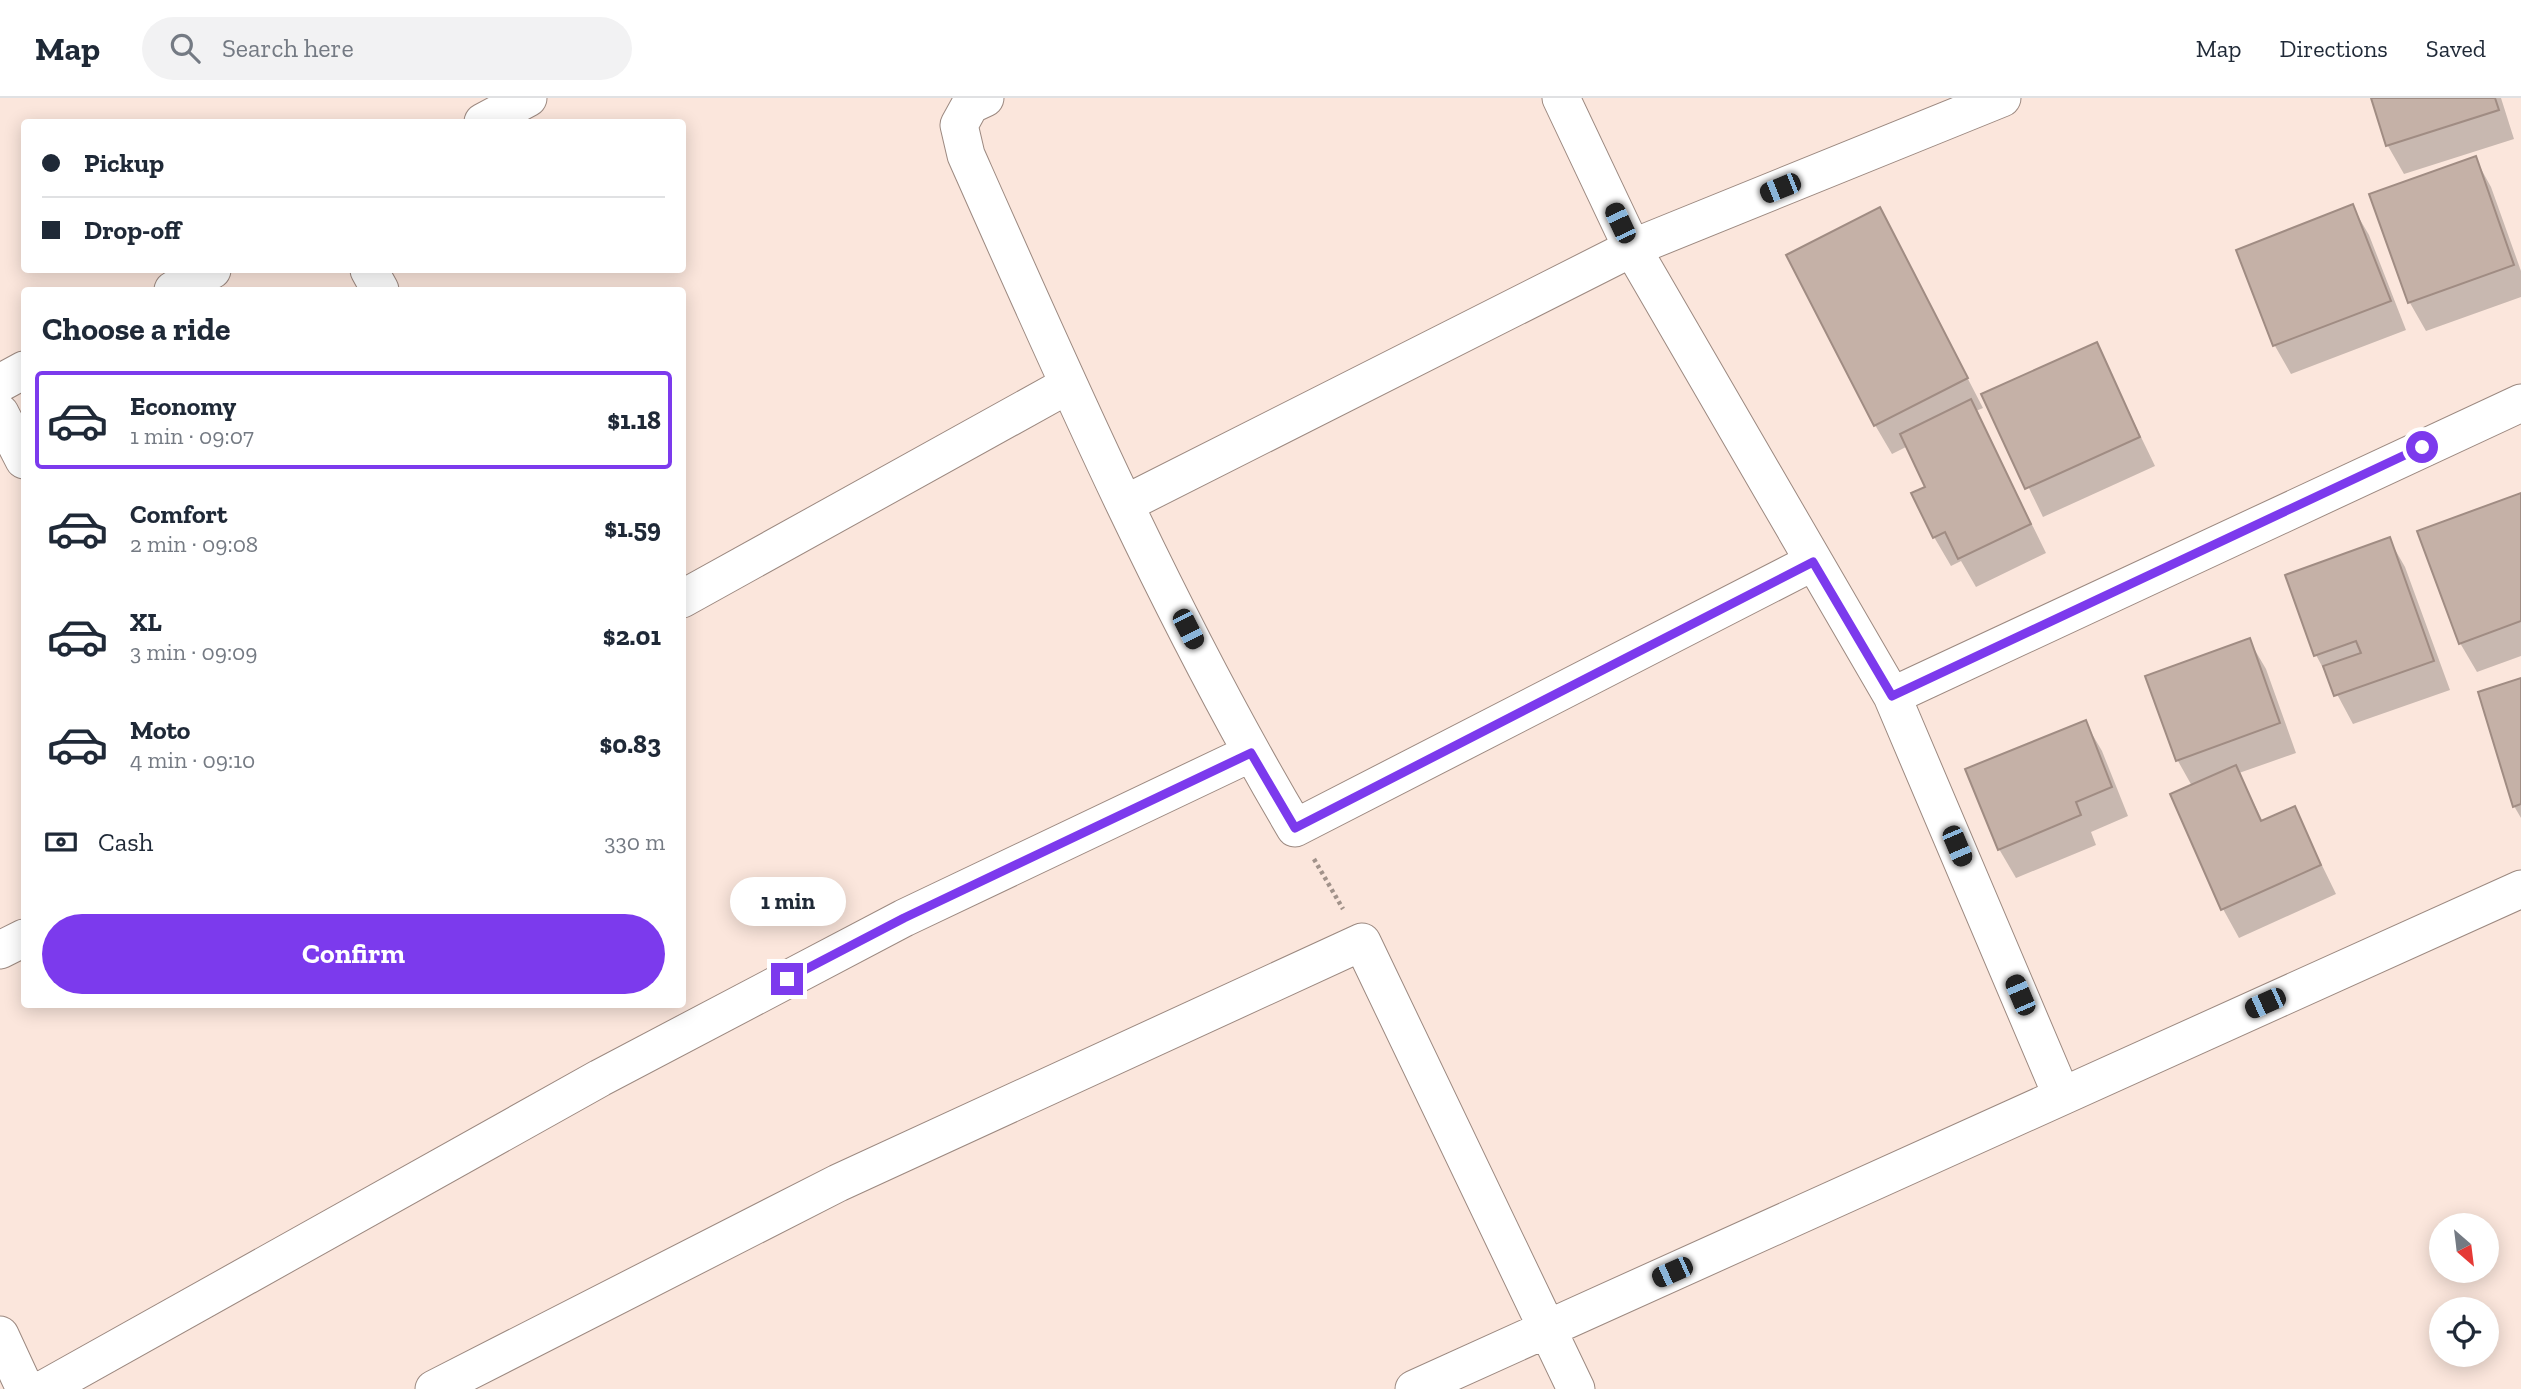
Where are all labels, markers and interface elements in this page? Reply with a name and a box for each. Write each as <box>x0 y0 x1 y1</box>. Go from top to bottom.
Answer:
search box <box>142 17 632 80</box>
text: Map <box>35 29 100 68</box>
icon: search <box>166 29 204 67</box>
text: Search here <box>222 32 354 64</box>
text: Map <box>2196 34 2242 63</box>
text: Directions <box>2280 34 2388 63</box>
text: Saved <box>2426 34 2486 63</box>
text: Pickup <box>84 147 164 179</box>
car <box>1757 170 1804 206</box>
car <box>1602 200 1639 246</box>
text: Drop-off <box>84 214 181 246</box>
text: Choose a ride <box>42 310 230 348</box>
icon: car <box>46 389 109 452</box>
text: Economy <box>130 390 236 422</box>
text: $1.18 <box>607 404 661 436</box>
text: 1 min · 09:07 <box>130 422 254 450</box>
route start <box>2406 431 2438 463</box>
icon: car <box>46 497 109 560</box>
text: Comfort <box>130 498 227 530</box>
text: $1.59 <box>604 512 661 544</box>
text: 2 min · 09:08 <box>130 530 258 558</box>
icon: car <box>46 605 109 668</box>
text: XL <box>130 606 162 638</box>
car <box>1170 606 1207 652</box>
text: $2.01 <box>603 620 661 652</box>
text: 3 min · 09:09 <box>130 638 258 666</box>
icon: car <box>46 713 109 776</box>
text: Moto <box>130 714 190 746</box>
text: $0.83 <box>599 728 661 760</box>
text: 4 min · 09:10 <box>130 746 255 774</box>
icon: cash <box>42 823 80 861</box>
car <box>1940 823 1975 869</box>
text: Cash <box>98 826 153 858</box>
text: 330 m <box>604 828 665 856</box>
callout: 1 min <box>729 878 845 926</box>
text: 1 min <box>761 887 815 915</box>
button: Confirm <box>42 914 665 994</box>
route end <box>771 963 803 995</box>
car <box>2003 972 2038 1018</box>
car <box>2242 985 2289 1021</box>
north arrow <box>2429 1213 2499 1283</box>
map controls <box>2429 1213 2499 1367</box>
car <box>1649 1254 1696 1290</box>
button: locate <box>2429 1297 2499 1367</box>

